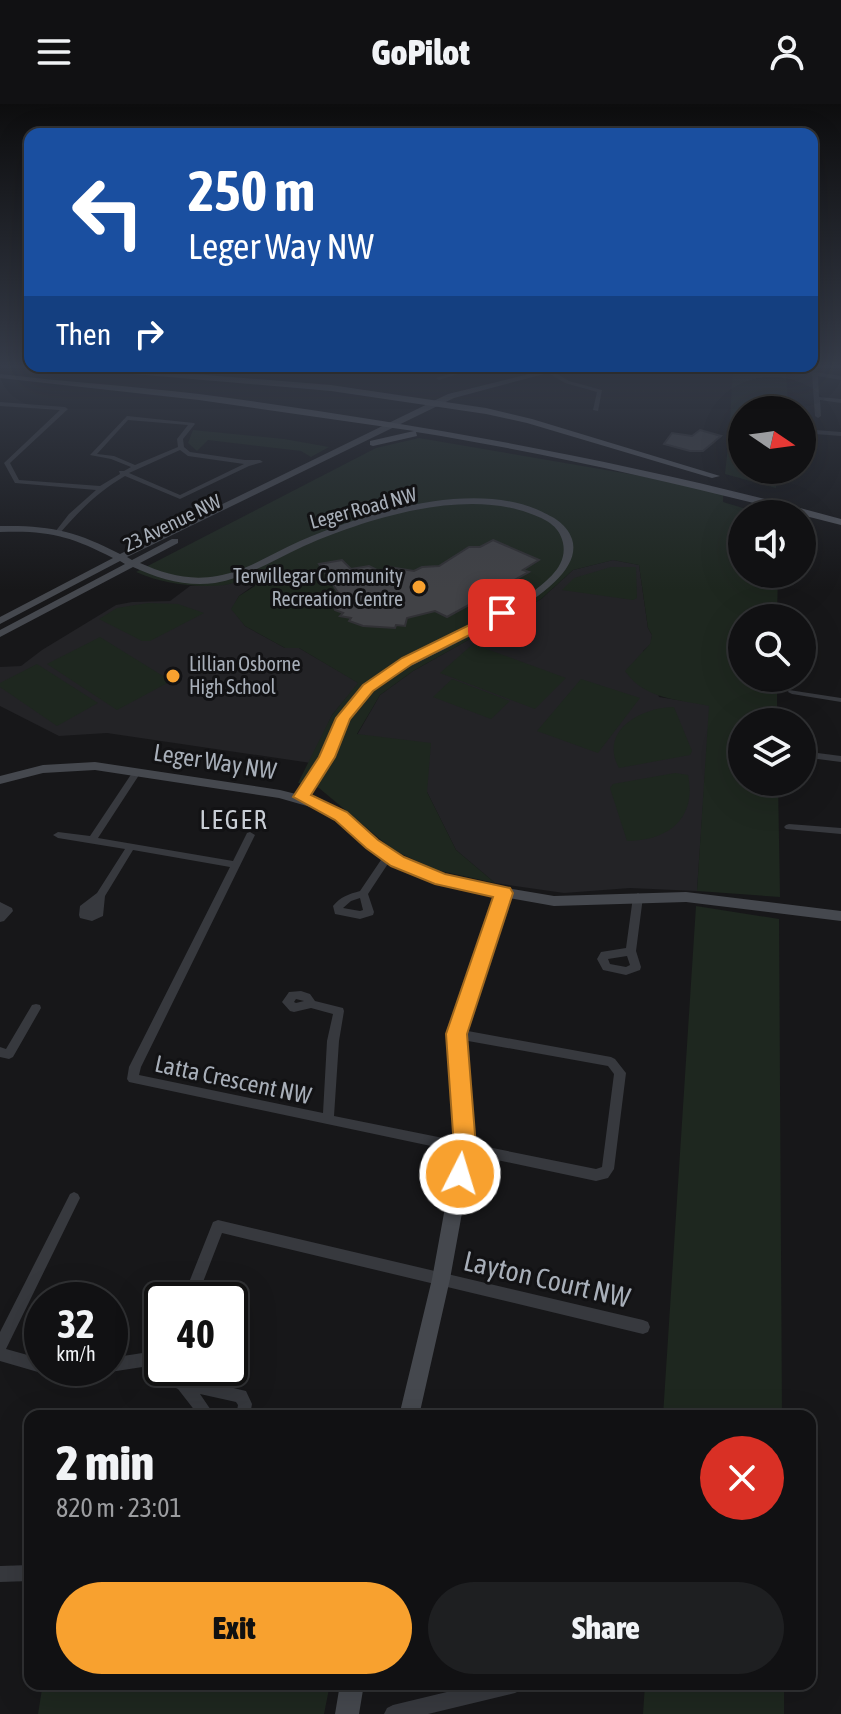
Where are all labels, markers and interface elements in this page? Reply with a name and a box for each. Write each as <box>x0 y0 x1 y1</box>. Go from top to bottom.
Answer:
icon: menu <box>32 30 76 74</box>
icon: person <box>765 30 809 74</box>
text: GoPilot <box>371 31 470 73</box>
text: 250 m <box>188 159 315 223</box>
icon: left <box>56 160 160 264</box>
text: Leger Way NW <box>188 225 374 267</box>
icon: right <box>127 312 171 356</box>
text: Then <box>56 317 111 351</box>
north arrow <box>728 396 816 484</box>
map controls <box>728 396 816 796</box>
street label: Leger Road NW <box>307 482 419 533</box>
street label: 23 Avenue NW <box>119 489 225 556</box>
button: sound <box>728 500 816 588</box>
place label: Terwillegar Community Recreation Centre <box>233 564 403 610</box>
marker: Terwillegar Community Recreation Centre <box>410 578 428 596</box>
pin <box>468 579 536 647</box>
icon: arrive <box>480 591 524 635</box>
button: search <box>728 604 816 692</box>
place label: Lillian Osborne High School <box>189 652 301 698</box>
marker: Lillian Osborne High School <box>164 667 182 685</box>
button: layers <box>728 708 816 796</box>
street label: Leger Way NW <box>152 738 279 785</box>
district label: LEGER <box>200 805 269 835</box>
street label: Latta Crescent NW <box>152 1050 314 1109</box>
position arrow <box>418 1132 502 1216</box>
street label: Layton Court NW <box>461 1244 634 1314</box>
speed limit sign: 40 <box>144 1282 248 1386</box>
text: 32 <box>57 1301 95 1346</box>
text: km/h <box>56 1342 96 1365</box>
text: 2 min <box>56 1435 154 1490</box>
button: close <box>700 1436 784 1520</box>
text: 820 m · 23:01 <box>56 1493 182 1523</box>
button: Exit <box>56 1582 412 1674</box>
button: Share <box>428 1582 784 1674</box>

